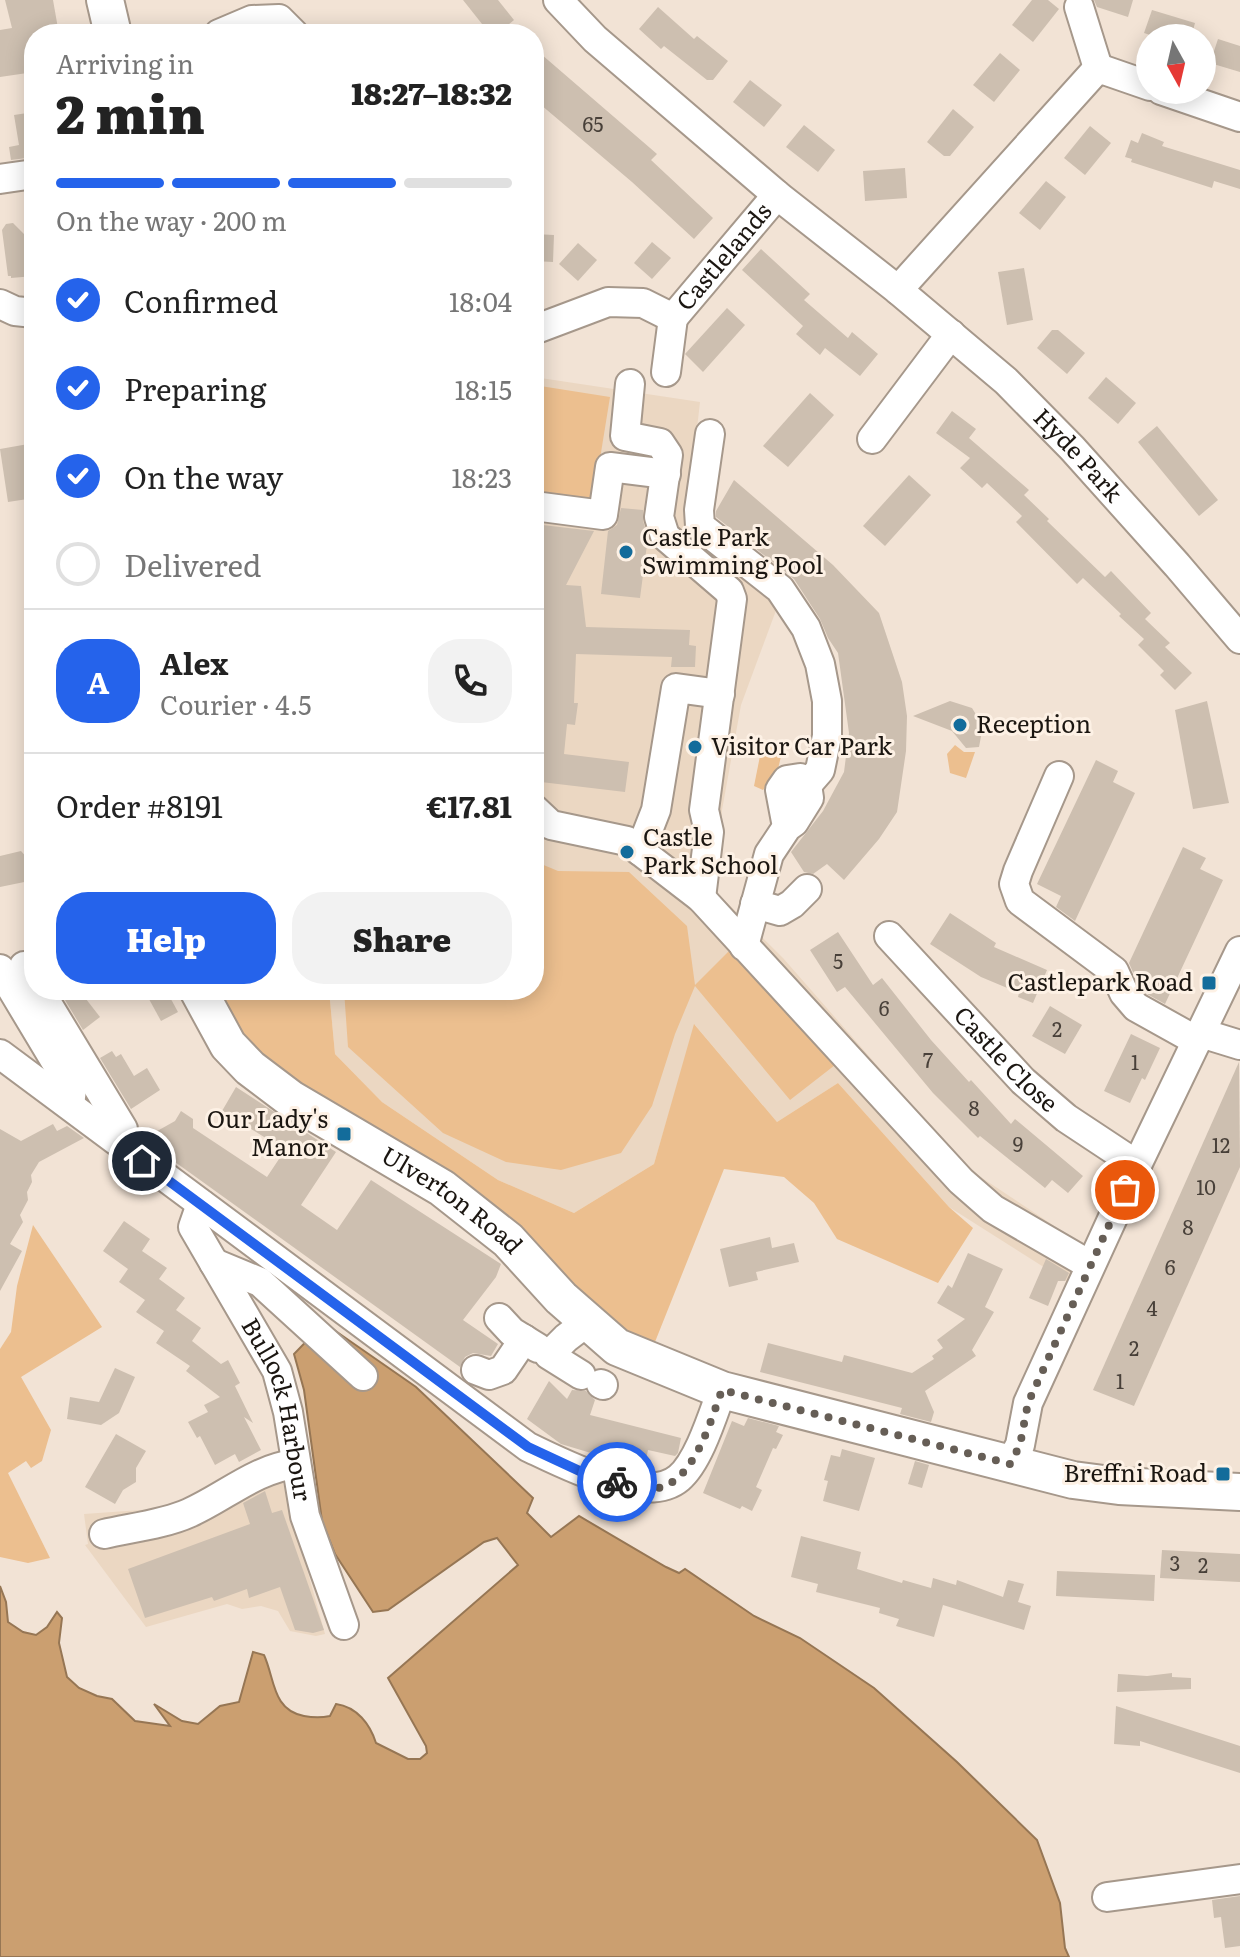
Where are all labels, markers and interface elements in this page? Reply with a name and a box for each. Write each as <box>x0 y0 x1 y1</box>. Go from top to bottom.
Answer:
north arrow <box>1136 24 1216 104</box>
map controls <box>1136 24 1216 104</box>
text: Arriving in <box>56 43 194 82</box>
text: 18:27–18:32 <box>351 70 512 114</box>
text: 2 min <box>56 73 205 150</box>
house number: 65 <box>583 108 603 138</box>
street label: Castlelands <box>667 194 778 317</box>
text: On the way · 200 m <box>56 200 287 239</box>
icon: check <box>56 278 100 322</box>
text: Confirmed <box>124 278 278 322</box>
text: 18:04 <box>449 281 512 320</box>
icon: check <box>56 366 100 410</box>
text: Preparing <box>124 366 266 410</box>
text: 18:15 <box>455 369 512 408</box>
street label: Hyde Park <box>1027 399 1132 509</box>
icon: check <box>56 454 100 498</box>
text: On the way <box>124 454 283 498</box>
text: 18:23 <box>451 457 512 496</box>
place label: Castle Park Swimming Pool <box>642 518 823 581</box>
text: Delivered <box>124 542 261 586</box>
marker: Castle Park Swimming Pool <box>617 543 635 561</box>
button: phone <box>428 639 512 723</box>
text: Alex <box>160 640 228 684</box>
text: A <box>87 659 109 703</box>
text: Courier · 4.5 <box>160 684 312 723</box>
place label: Reception <box>976 705 1091 740</box>
marker: Reception <box>951 716 969 734</box>
place label: Visitor Car Park <box>711 727 892 762</box>
marker: Visitor Car Park <box>686 738 704 756</box>
text: Order #8191 <box>56 783 223 827</box>
text: €17.81 <box>426 783 512 827</box>
place label: Castle Park School <box>643 818 778 881</box>
marker: Castle Park School <box>618 843 636 861</box>
button: Help <box>56 892 276 984</box>
button: Share <box>292 892 512 984</box>
house number: 5 <box>833 945 843 975</box>
place label: Castlepark Road <box>1007 963 1193 998</box>
marker: Castlepark Road <box>1200 974 1218 992</box>
house number: 6 <box>879 992 890 1022</box>
street label: Castle Close <box>947 997 1067 1119</box>
house number: 2 <box>1052 1013 1062 1043</box>
house number: 7 <box>923 1044 933 1074</box>
house number: 1 <box>1131 1046 1139 1076</box>
house number: 8 <box>968 1092 980 1122</box>
place label: Our Lady's Manor <box>207 1100 329 1163</box>
marker: Our Lady's Manor <box>335 1125 353 1143</box>
pin <box>108 1127 176 1195</box>
house number: 9 <box>1013 1128 1023 1158</box>
house number: 12 <box>1212 1129 1230 1159</box>
street label: Ulverton Road <box>376 1136 532 1261</box>
icon: home <box>120 1139 164 1183</box>
pin <box>1091 1156 1159 1224</box>
icon: bag <box>1103 1168 1147 1212</box>
house number: 10 <box>1196 1171 1216 1201</box>
house number: 8 <box>1182 1211 1194 1241</box>
house number: 6 <box>1165 1251 1176 1281</box>
house number: 4 <box>1146 1292 1158 1322</box>
street label: Bullock Harbour <box>235 1310 322 1504</box>
house number: 2 <box>1129 1332 1139 1362</box>
house number: 1 <box>1116 1365 1124 1395</box>
courier <box>577 1442 657 1522</box>
place label: Breffni Road <box>1063 1454 1207 1489</box>
icon: bike <box>595 1460 639 1504</box>
marker: Breffni Road <box>1214 1465 1232 1483</box>
house number: 3 <box>1170 1547 1180 1577</box>
house number: 2 <box>1198 1549 1208 1579</box>

